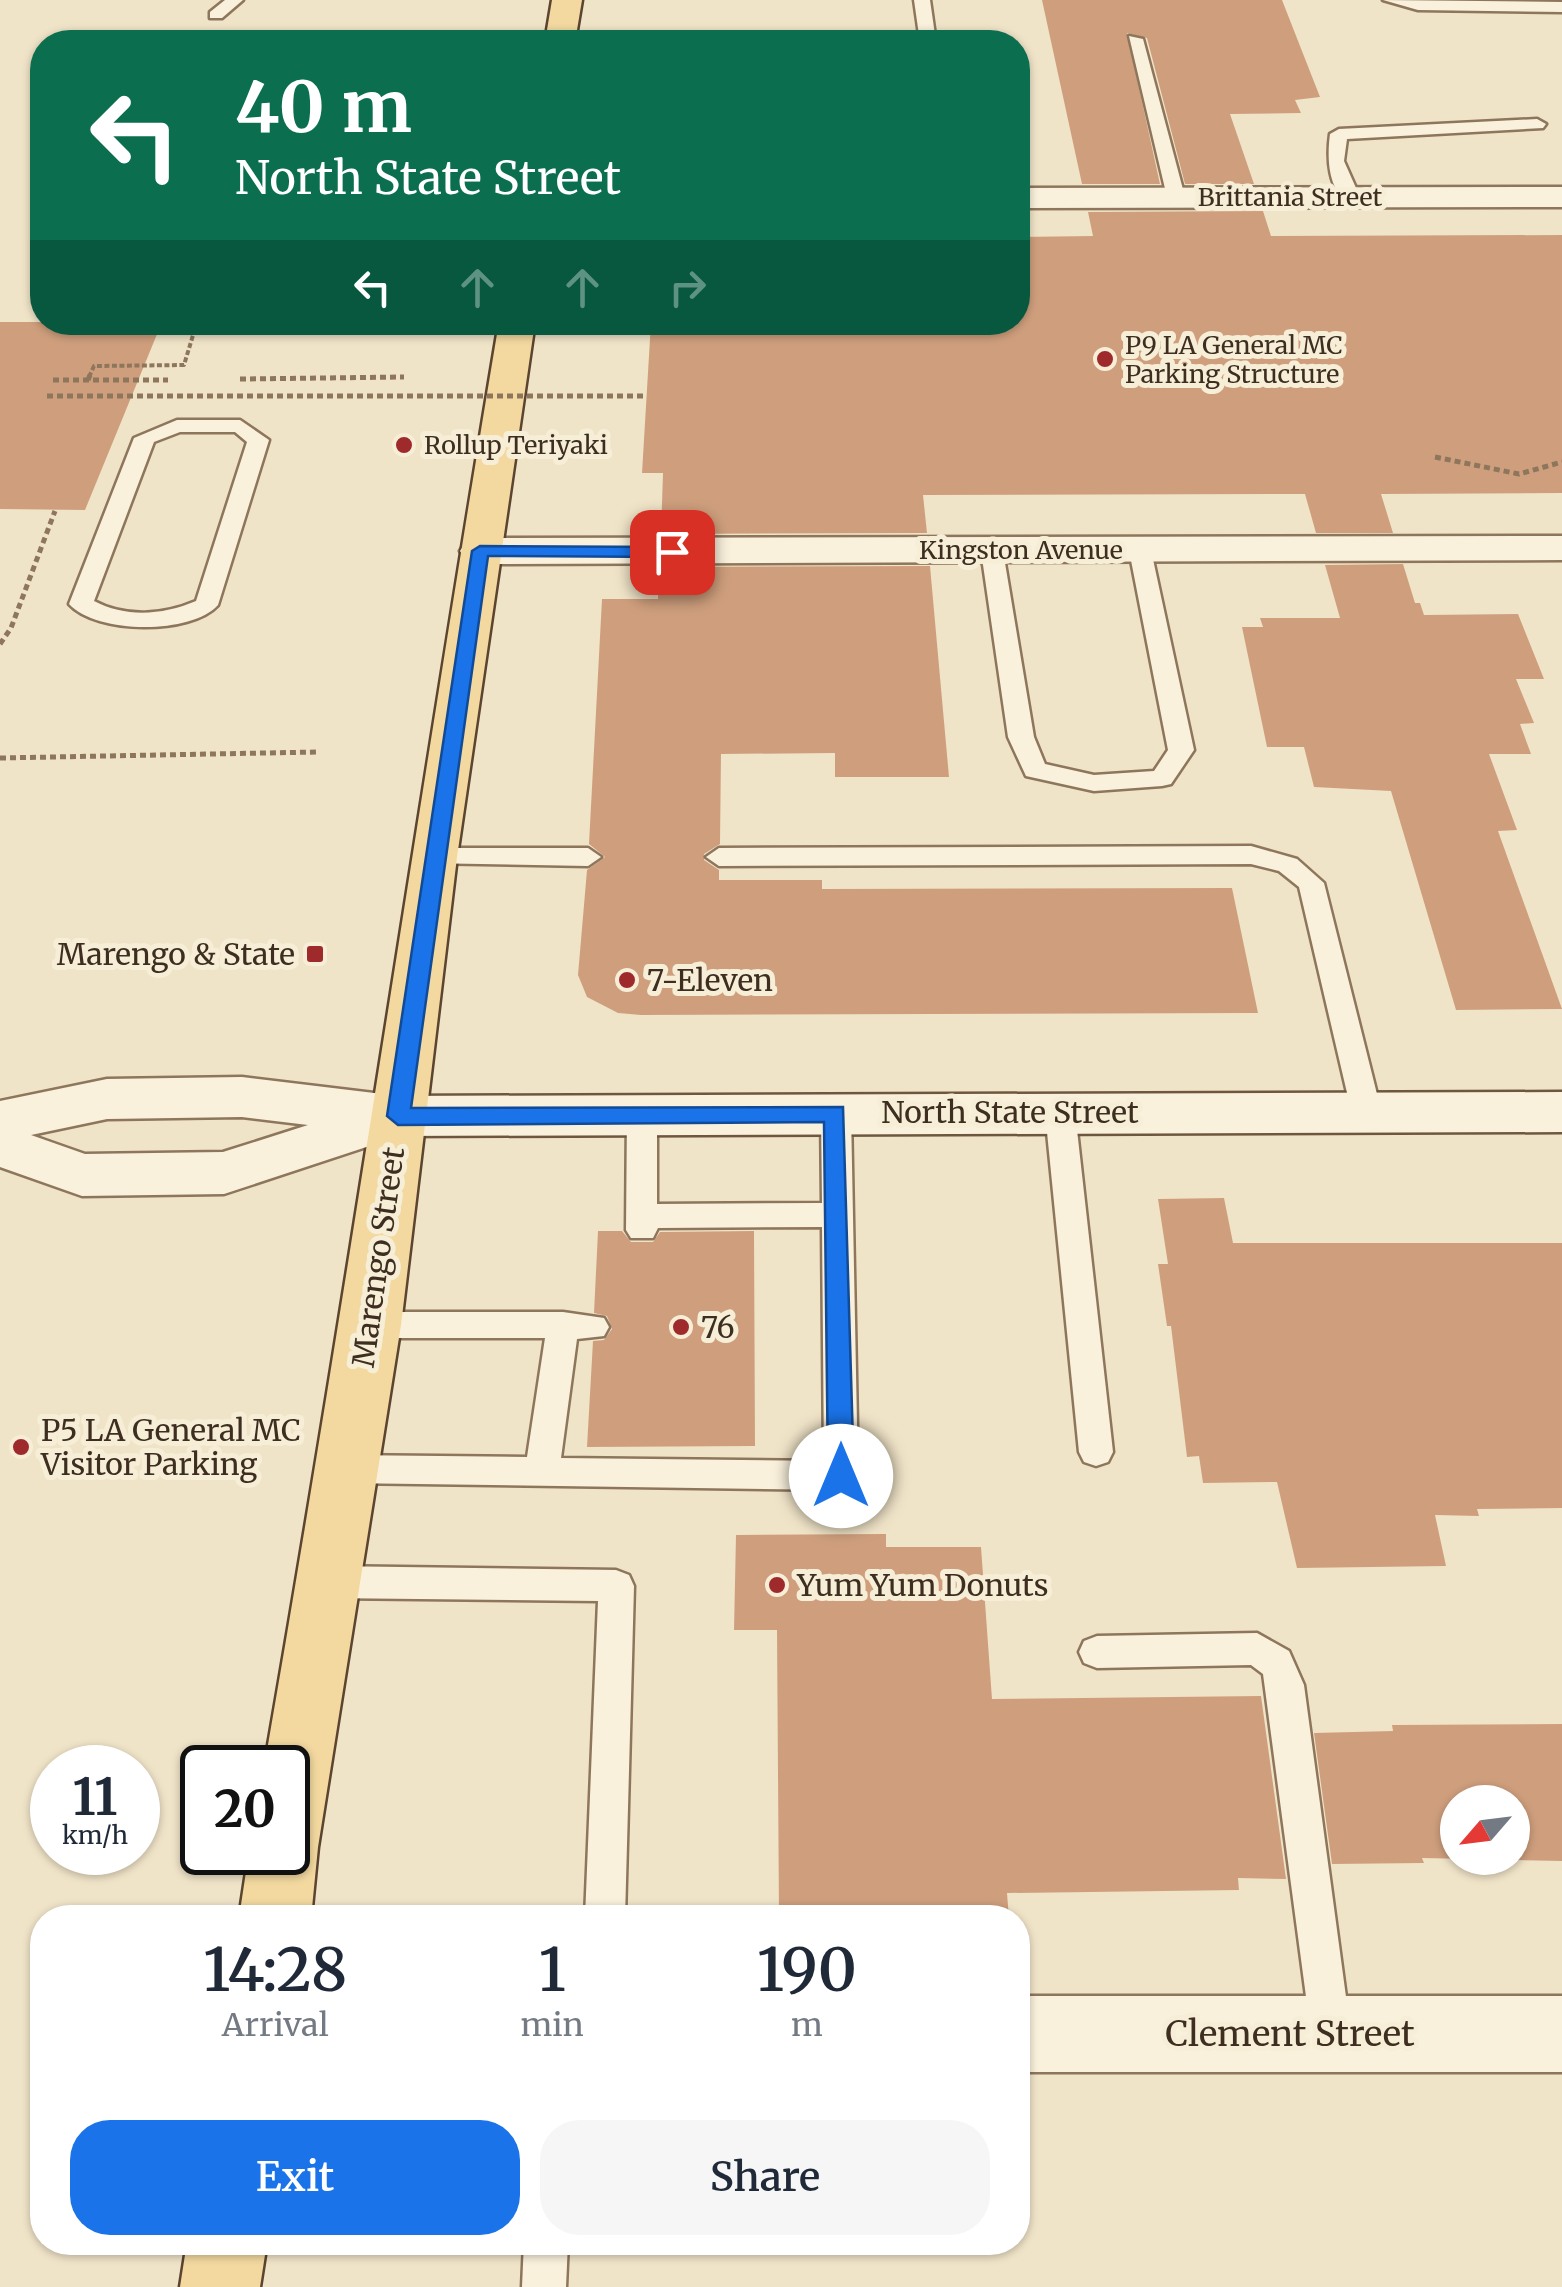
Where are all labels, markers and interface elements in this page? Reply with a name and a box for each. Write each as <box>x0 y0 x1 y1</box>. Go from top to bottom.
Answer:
text: 40 m <box>235 63 412 151</box>
icon: left <box>70 70 200 200</box>
text: North State Street <box>235 150 621 206</box>
street label: Brittania Street <box>1198 181 1382 213</box>
icon: left <box>345 260 400 315</box>
icon: ahead <box>450 260 505 315</box>
icon: ahead <box>555 260 610 315</box>
icon: right <box>660 260 715 315</box>
place label: P9 LA General MC Parking Structure <box>1125 329 1343 390</box>
marker: P9 LA General MC Parking Structure <box>1094 348 1116 370</box>
place label: Rollup Teriyaki <box>424 429 608 461</box>
marker: Rollup Teriyaki <box>393 434 415 456</box>
pin <box>630 510 715 595</box>
icon: arrive <box>645 525 700 580</box>
street label: Kingston Avenue <box>919 534 1123 566</box>
place label: Marengo & State <box>57 935 295 973</box>
marker: Marengo & State <box>304 943 326 965</box>
place label: 7-Eleven <box>647 961 773 999</box>
marker: 7-Eleven <box>616 969 638 991</box>
street label: North State Street <box>881 1093 1139 1131</box>
street label: Marengo Street <box>344 1144 412 1370</box>
place label: 76 <box>701 1308 735 1346</box>
marker: 76 <box>670 1316 692 1338</box>
place label: P5 LA General MC Visitor Parking <box>40 1411 301 1483</box>
position arrow <box>789 1424 893 1528</box>
marker: P5 LA General MC Visitor Parking <box>10 1436 32 1458</box>
place label: Yum Yum Donuts <box>796 1566 1049 1604</box>
marker: Yum Yum Donuts <box>766 1574 788 1596</box>
speed limit sign: 20 <box>180 1745 310 1875</box>
text: 11 <box>73 1766 118 1829</box>
north arrow <box>1440 1785 1530 1875</box>
map controls <box>1440 1785 1530 1875</box>
text: km/h <box>62 1819 128 1851</box>
text: 14:28 <box>203 1932 347 2007</box>
text: 1 <box>538 1932 566 2007</box>
text: 190 <box>757 1932 857 2007</box>
text: Arrival <box>222 2005 329 2045</box>
text: min <box>520 2005 584 2045</box>
text: m <box>791 2005 823 2045</box>
street label: Clement Street <box>1165 2012 1415 2056</box>
button: Exit <box>70 2120 520 2235</box>
button: Share <box>540 2120 990 2235</box>

